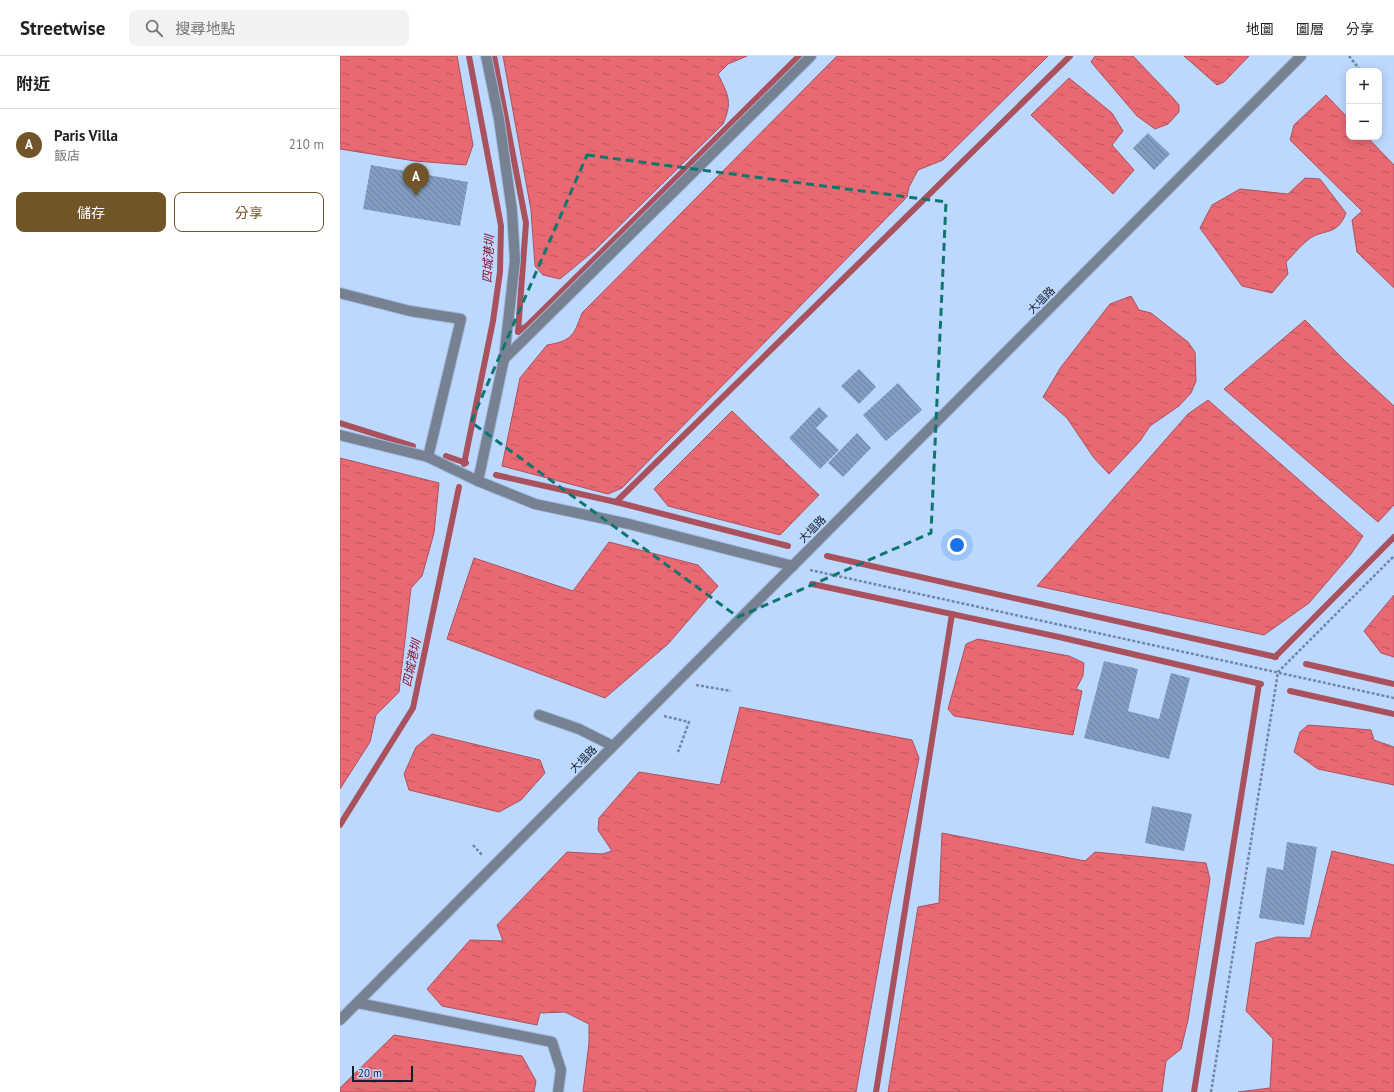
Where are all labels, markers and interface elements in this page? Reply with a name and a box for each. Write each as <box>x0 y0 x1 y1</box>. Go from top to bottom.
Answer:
search box <box>129 10 409 46</box>
text: Streetwise <box>20 16 105 40</box>
icon: search <box>143 17 165 39</box>
text: 搜尋地點 <box>175 19 235 38</box>
text: 地圖 <box>1246 20 1274 38</box>
text: 圖層 <box>1296 20 1324 38</box>
text: 分享 <box>1346 20 1374 38</box>
map controls <box>1346 68 1382 140</box>
button: + <box>1346 68 1382 104</box>
text: 附近 <box>16 73 50 95</box>
button: − <box>1346 104 1382 140</box>
text: Paris Villa <box>54 126 118 145</box>
text: A <box>25 136 33 153</box>
text: 210 m <box>289 136 324 153</box>
text: 飯店 <box>54 147 80 164</box>
pin: A <box>403 163 429 196</box>
button: 儲存 <box>16 192 166 232</box>
button: 分享 <box>174 192 324 232</box>
water label: 四城港圳 <box>479 233 497 283</box>
street label: 大塭路 <box>1024 283 1058 317</box>
street label: 大塭路 <box>795 512 829 546</box>
your location <box>947 535 967 555</box>
water label: 四城港圳 <box>399 636 424 688</box>
street label: 大塭路 <box>566 742 600 776</box>
scale bar <box>352 1064 413 1083</box>
text: 20 m <box>358 1066 382 1080</box>

